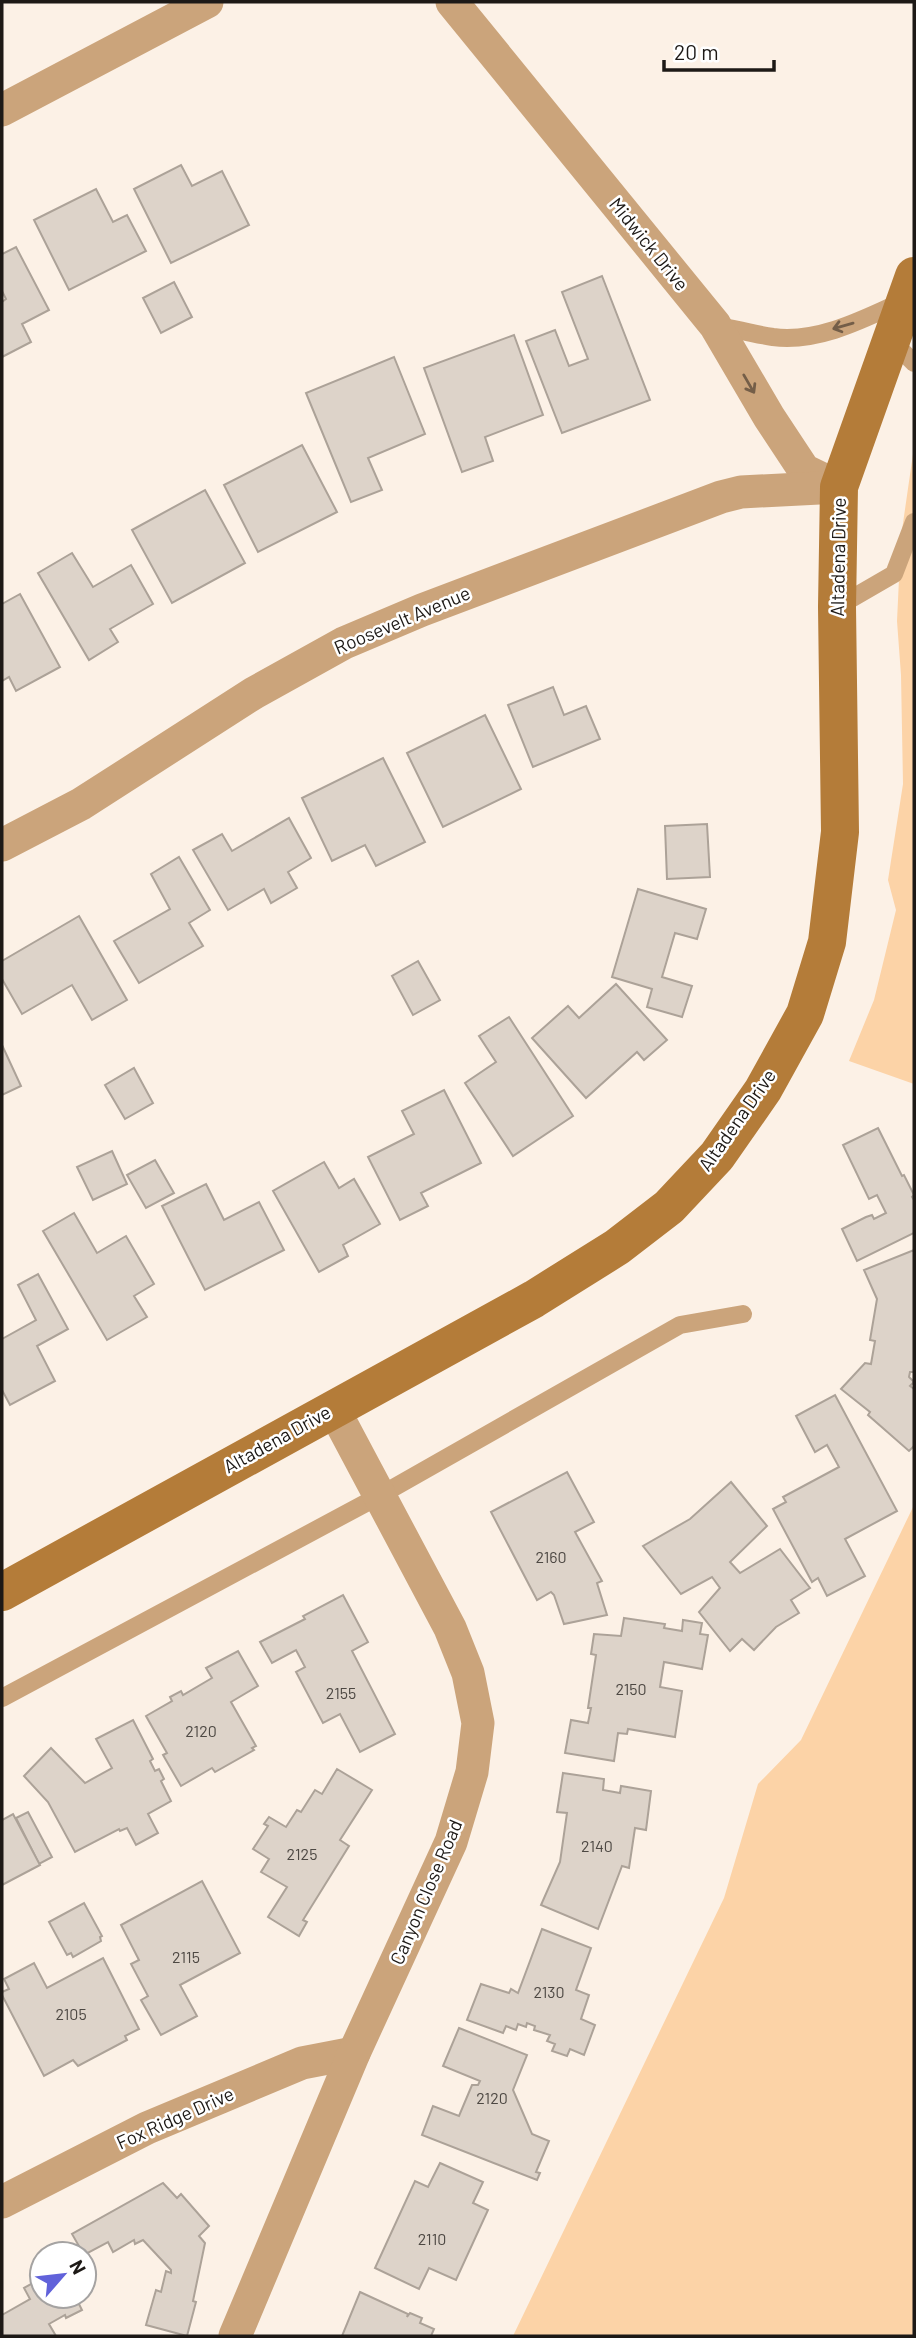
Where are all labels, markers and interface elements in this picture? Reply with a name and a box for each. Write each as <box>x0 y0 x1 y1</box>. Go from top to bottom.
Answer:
scale bar <box>664 28 774 72</box>
text: 20 m <box>674 39 719 64</box>
street label: Midwick Drive <box>605 193 694 295</box>
one-way arrow <box>832 320 855 333</box>
one-way arrow <box>743 373 756 394</box>
street label: Altadena Drive <box>825 497 850 617</box>
street label: Roosevelt Avenue <box>330 581 473 659</box>
street label: Altadena Drive <box>693 1064 780 1175</box>
street label: Altadena Drive <box>219 1400 334 1477</box>
house number: 2160 <box>535 1547 567 1566</box>
house number: 2150 <box>615 1679 647 1698</box>
house number: 2155 <box>326 1683 356 1702</box>
house number: 2120 <box>185 1721 217 1740</box>
street label: Canyon Close Road <box>385 1816 466 1968</box>
house number: 2140 <box>581 1836 613 1855</box>
house number: 2125 <box>287 1844 317 1863</box>
house number: 2115 <box>172 1947 200 1966</box>
house number: 2130 <box>533 1982 565 2001</box>
house number: 2105 <box>55 2004 87 2023</box>
street label: Fox Ridge Drive <box>112 2081 237 2154</box>
house number: 2120 <box>476 2088 508 2107</box>
house number: 2110 <box>418 2229 446 2248</box>
north arrow <box>28 2240 98 2310</box>
text: N <box>65 2256 92 2278</box>

